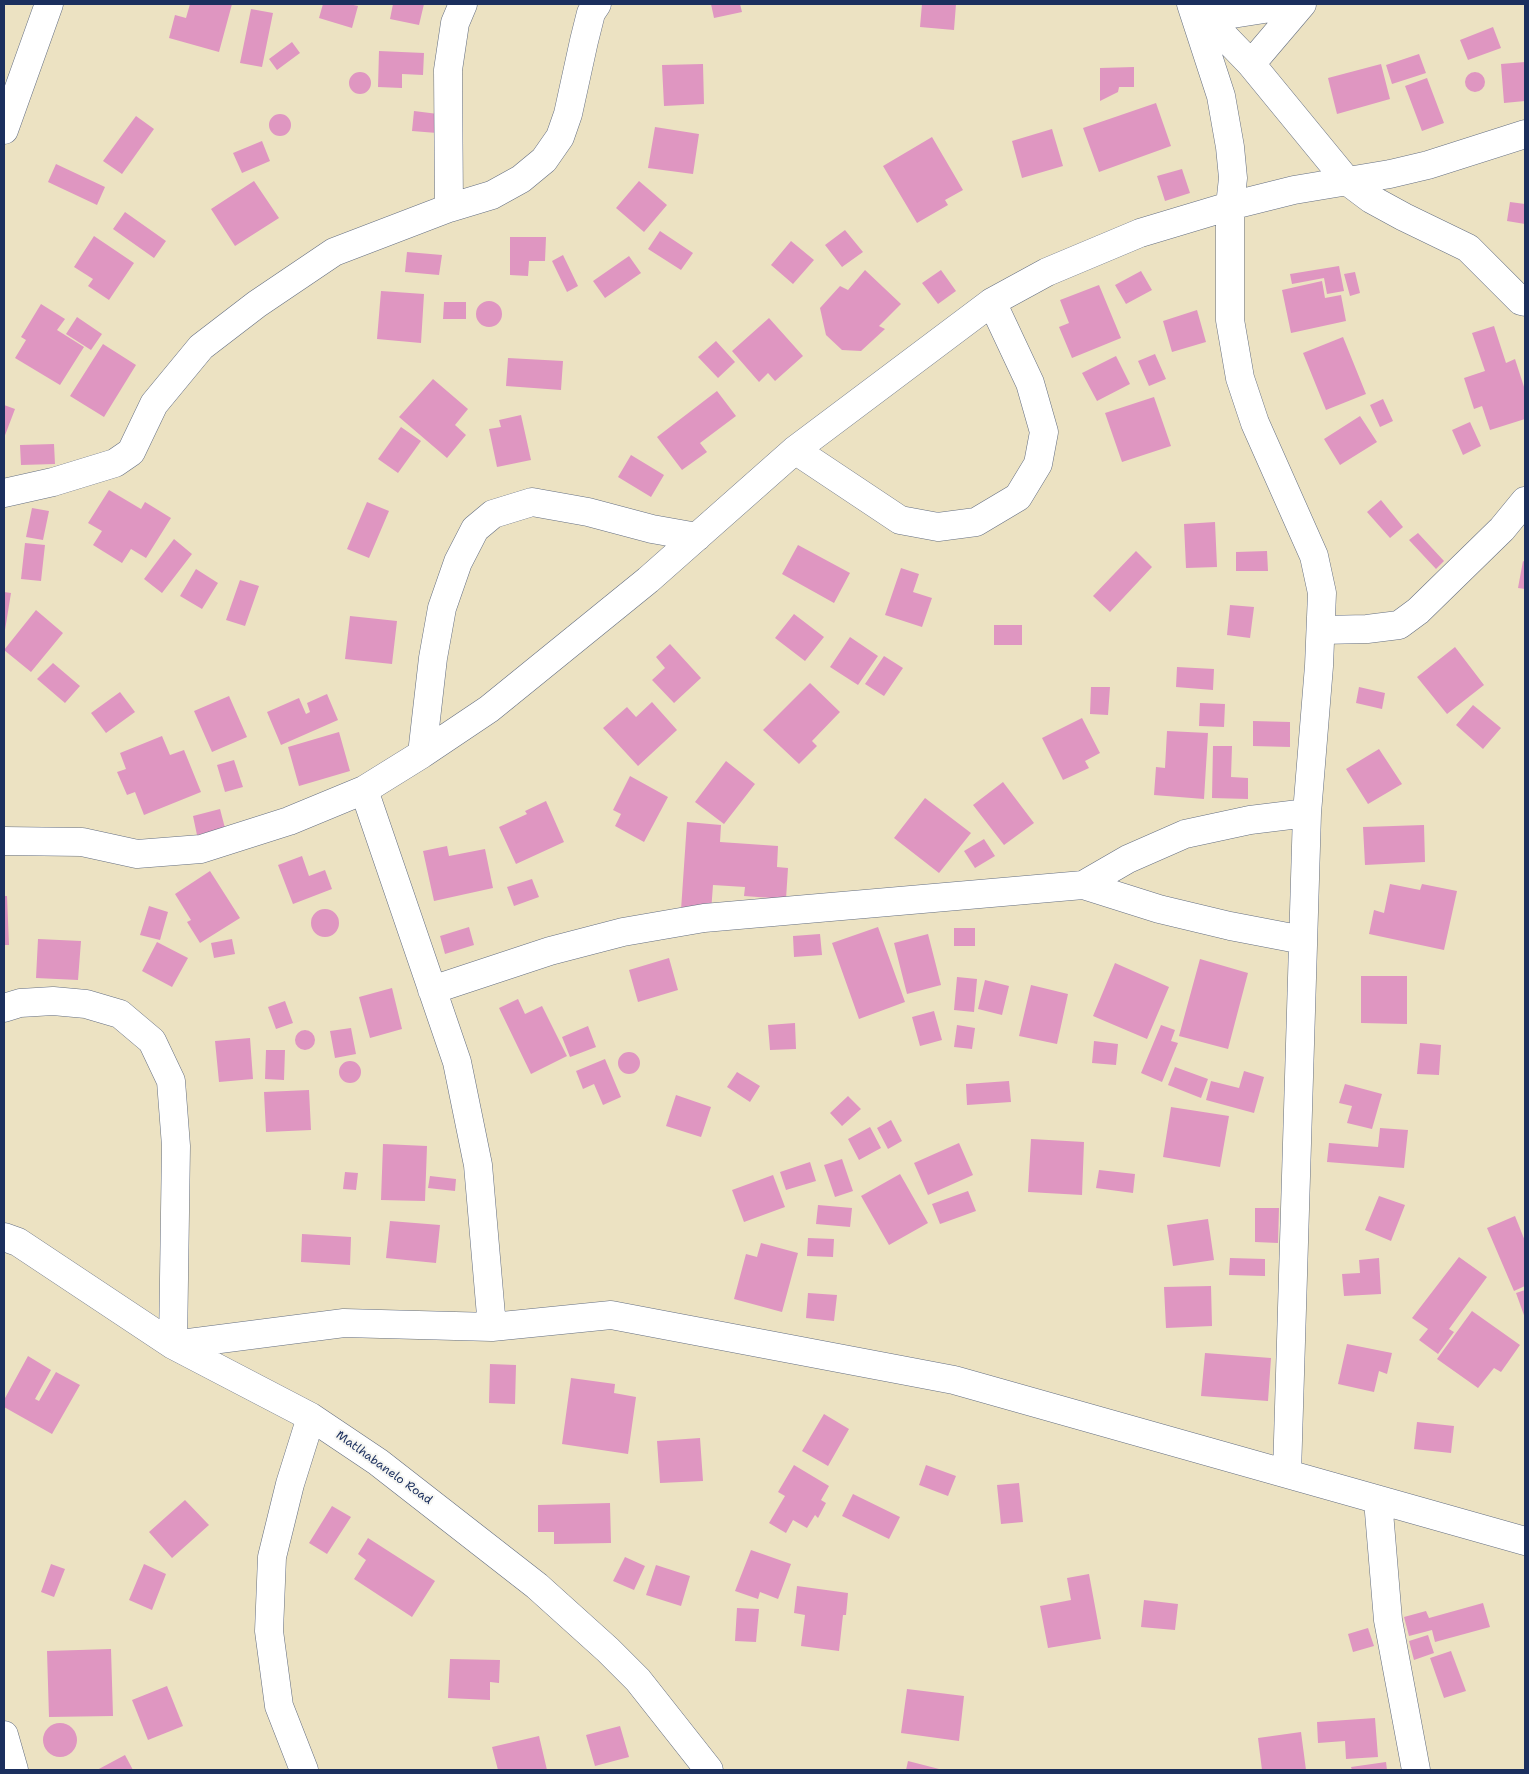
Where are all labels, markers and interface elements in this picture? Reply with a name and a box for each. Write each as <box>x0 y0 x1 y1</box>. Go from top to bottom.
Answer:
street label: Matlhabanelo Road <box>333 1428 435 1508</box>

